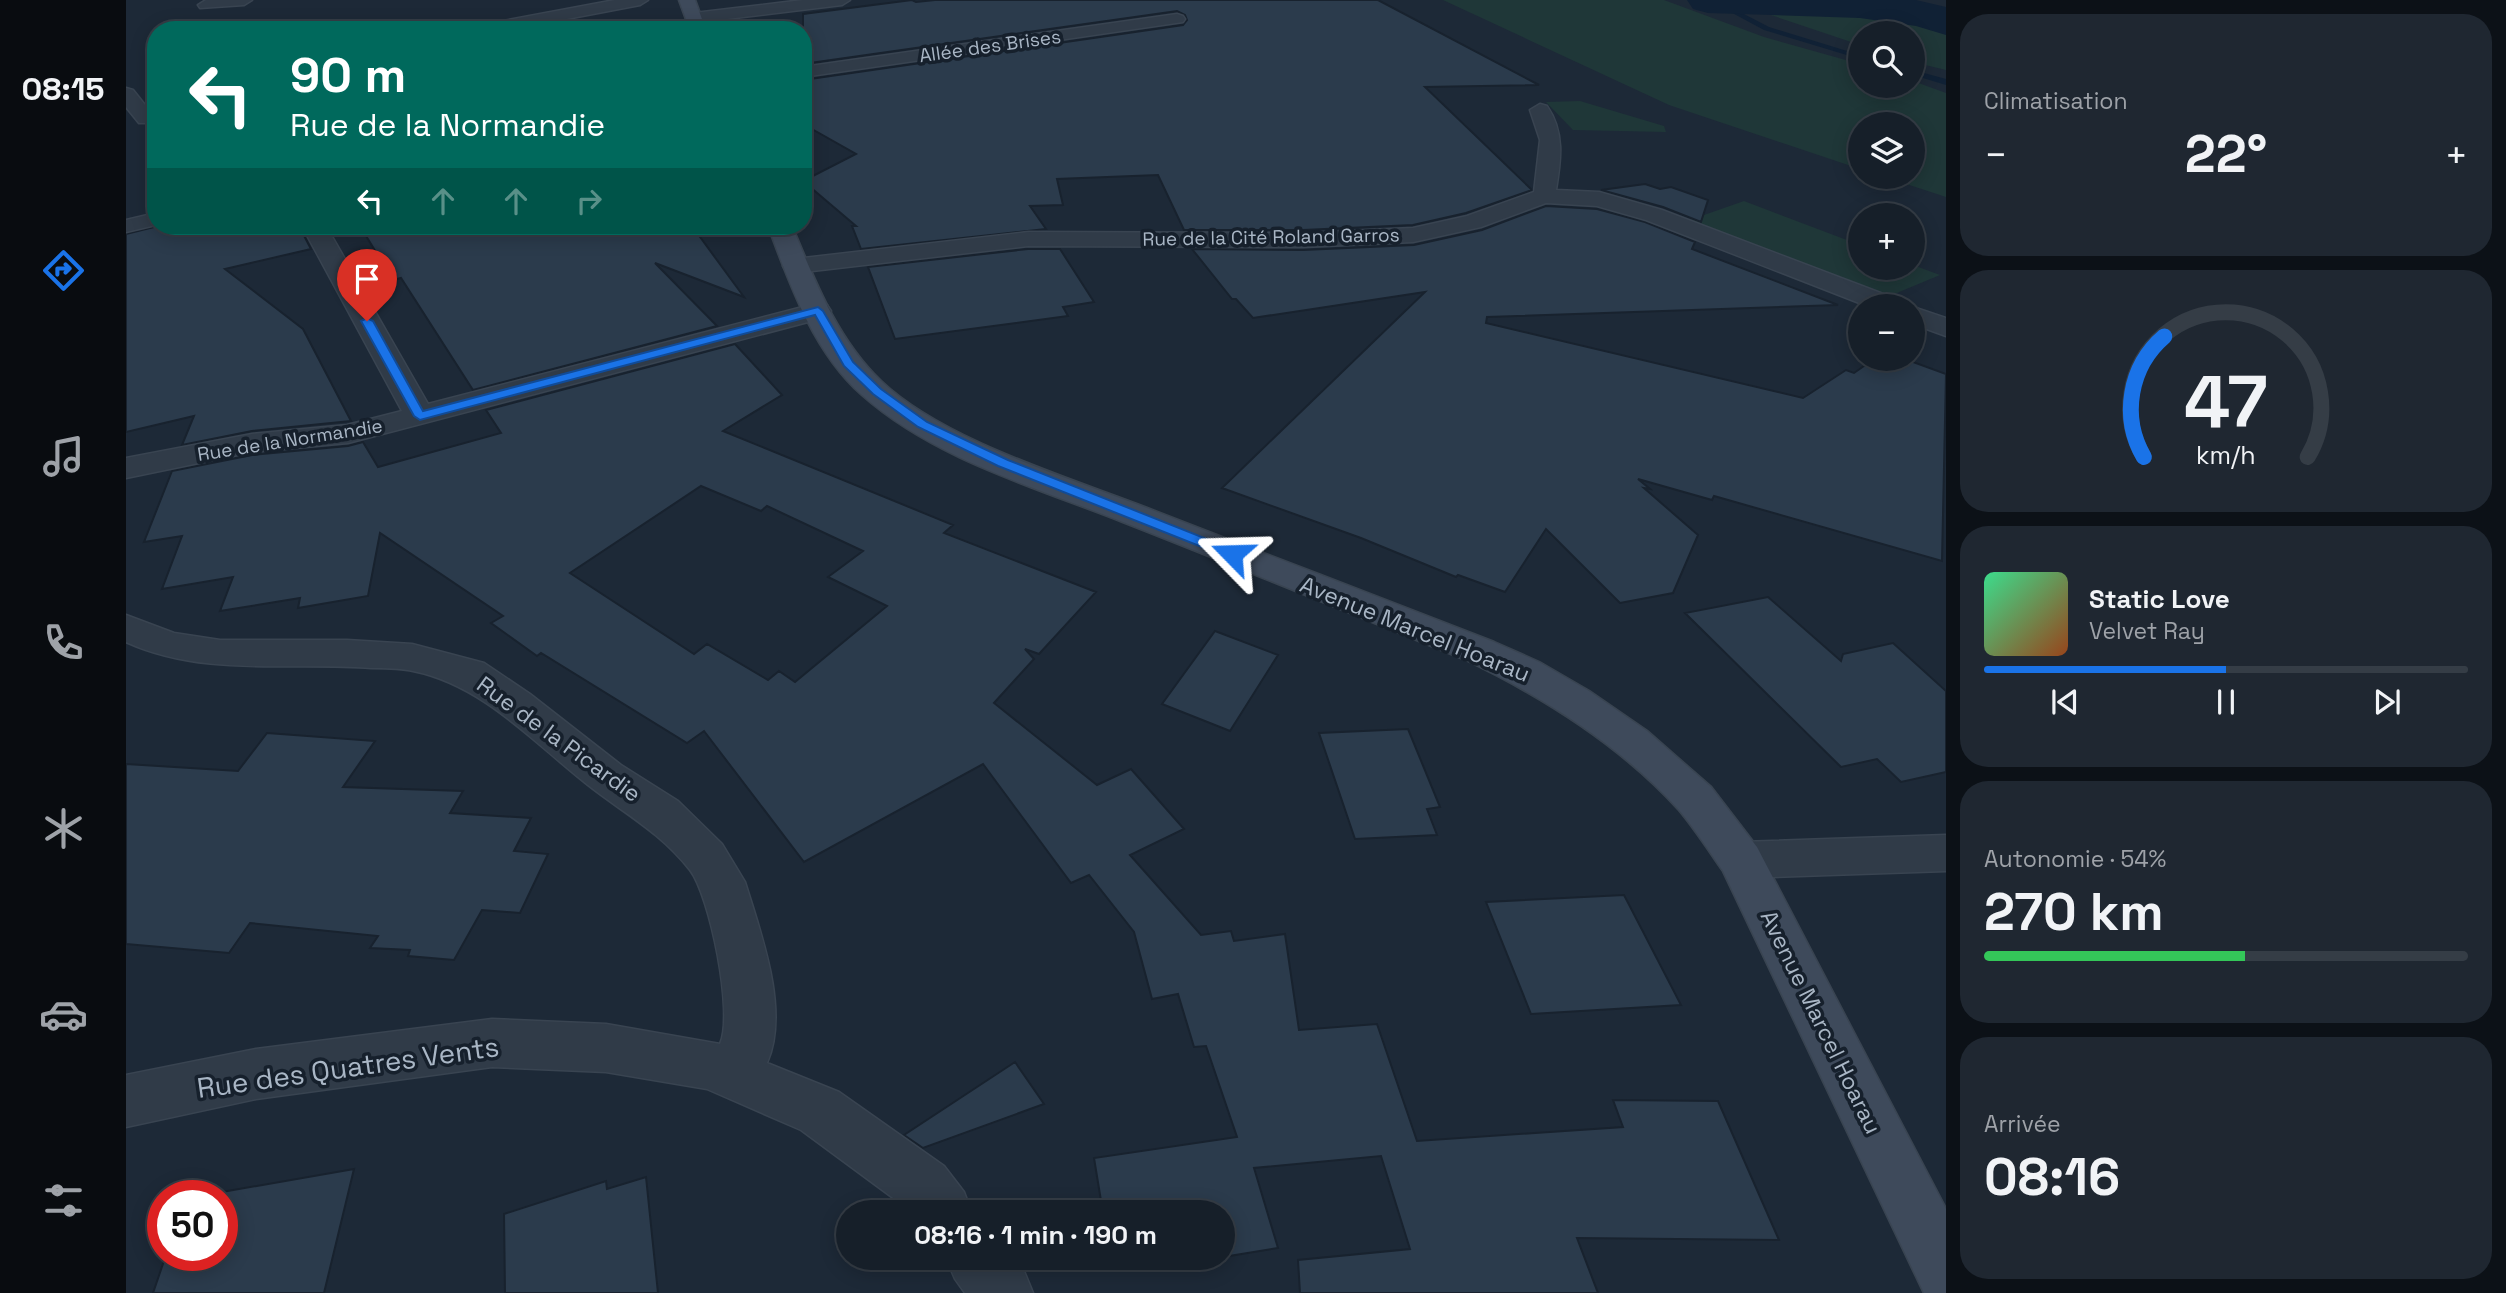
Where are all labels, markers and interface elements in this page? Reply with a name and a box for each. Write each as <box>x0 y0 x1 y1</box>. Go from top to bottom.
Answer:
map controls <box>1848 21 1925 371</box>
button: search <box>1848 21 1925 98</box>
street label: Allée des Brises <box>918 24 1062 68</box>
text: 90 m <box>290 44 406 106</box>
icon: left <box>175 49 266 140</box>
text: 08:15 <box>21 69 105 109</box>
text: Climatisation <box>1984 86 2128 116</box>
text: Rue de la Normandie <box>290 105 605 145</box>
button: layers <box>1848 112 1925 189</box>
text: 22° <box>2185 121 2267 187</box>
text: − <box>1984 131 2008 179</box>
text: + <box>2444 131 2468 179</box>
icon: left <box>351 182 389 220</box>
icon: ahead <box>424 182 462 220</box>
icon: ahead <box>497 182 535 220</box>
icon: right <box>570 182 608 220</box>
button: + <box>1848 203 1925 280</box>
street label: Rue de la Cité Roland Garros <box>1142 222 1400 252</box>
icon: directions <box>39 246 88 295</box>
pin <box>337 249 397 321</box>
icon: arrive <box>348 260 386 298</box>
button: − <box>1848 294 1925 371</box>
text: 47 <box>2184 355 2268 448</box>
street label: Rue de la Normandie <box>196 413 384 467</box>
icon: music <box>39 432 88 481</box>
text: km/h <box>2196 438 2256 470</box>
position arrow <box>1195 517 1269 591</box>
street label: Avenue Marcel Hoarau <box>1296 569 1534 689</box>
text: Static Love <box>2089 582 2230 616</box>
text: Velvet Ray <box>2089 616 2205 646</box>
icon: phone <box>39 618 88 667</box>
street label: Rue de la Picardie <box>471 669 647 809</box>
icon: previous <box>2046 683 2084 721</box>
icon: pause <box>2207 683 2245 721</box>
icon: next <box>2368 683 2406 721</box>
icon: climate <box>39 804 88 853</box>
text: Autonomie · 54% <box>1984 844 2166 874</box>
text: 270 km <box>1984 879 2164 945</box>
street label: Avenue Marcel Hoarau <box>1754 905 1888 1139</box>
icon: car <box>39 990 88 1039</box>
street label: Rue des Quatres Vents <box>195 1028 501 1106</box>
text: Arrivée <box>1984 1109 2061 1139</box>
text: 08:16 <box>1984 1144 2120 1210</box>
icon: filters <box>39 1176 88 1225</box>
speed limit sign: 50 <box>147 1180 238 1271</box>
text: 08:16 · 1 min · 190 m <box>914 1218 1157 1252</box>

